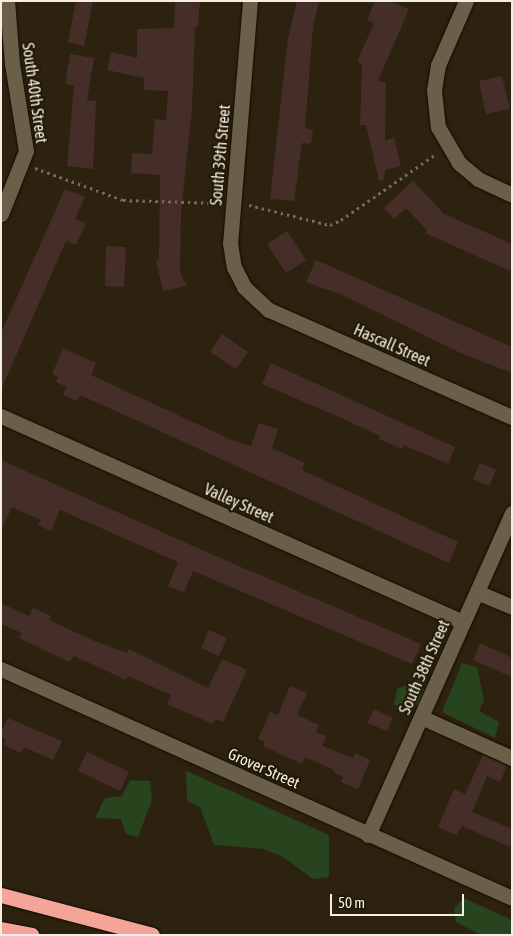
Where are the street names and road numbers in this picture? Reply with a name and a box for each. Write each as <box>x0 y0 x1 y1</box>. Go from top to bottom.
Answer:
street label: South 40th Street <box>18 42 52 144</box>
street label: South 39th Street <box>206 104 234 206</box>
street label: Hascall Street <box>351 320 433 370</box>
street label: Valley Street <box>201 479 277 527</box>
street label: South 38th Street <box>395 617 453 717</box>
street label: Grover Street <box>225 744 303 792</box>

